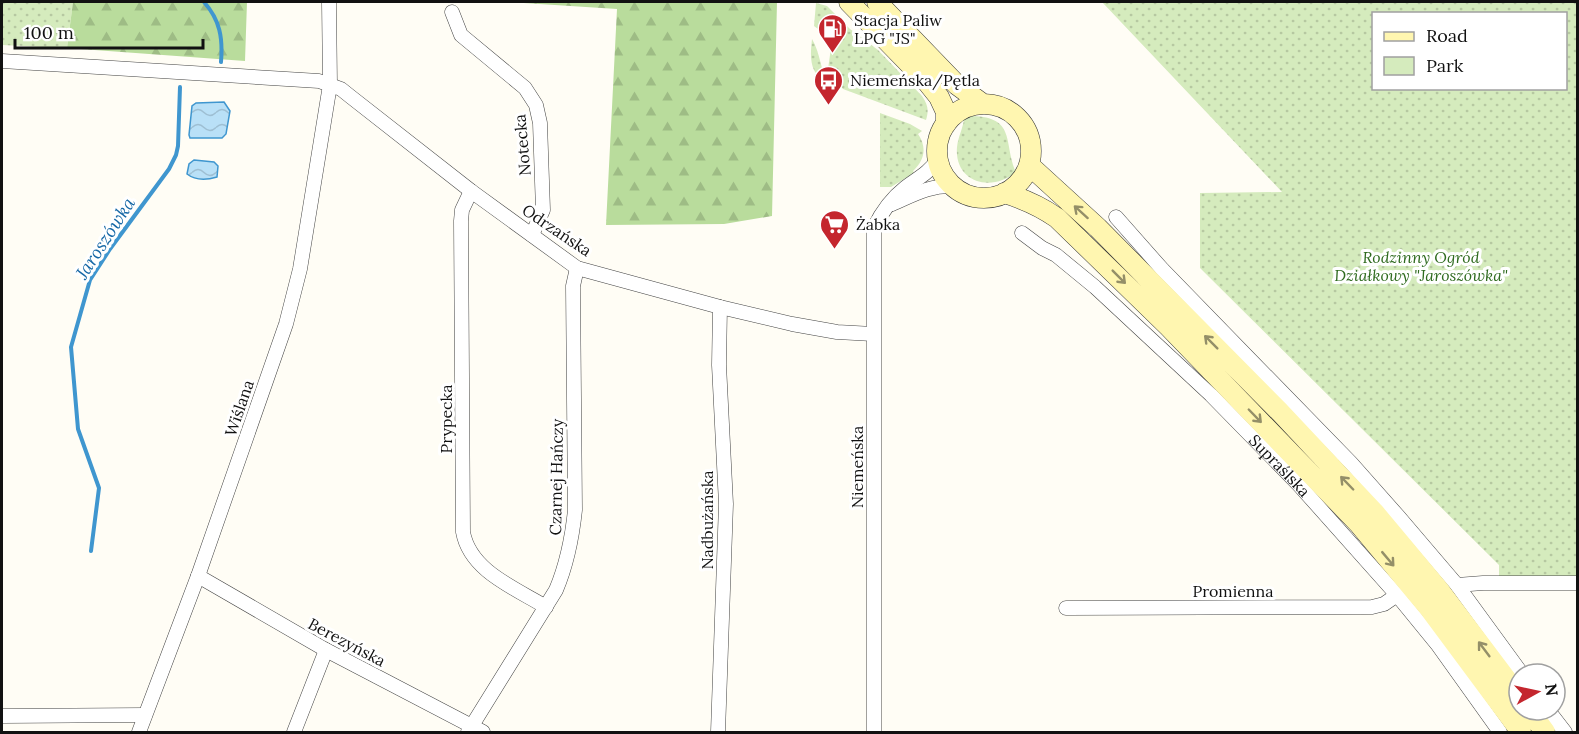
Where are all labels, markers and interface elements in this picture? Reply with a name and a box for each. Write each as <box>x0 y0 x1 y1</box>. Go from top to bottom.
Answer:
place label: Stacja Paliw LPG "JS" <box>854 10 942 48</box>
scale bar <box>15 12 202 50</box>
legend <box>1372 12 1567 90</box>
fuel station icon: Stacja Paliw LPG "JS" <box>817 13 849 55</box>
text: 100 m <box>24 21 74 44</box>
text: Road <box>1426 24 1468 47</box>
text: Park <box>1426 54 1464 77</box>
bus stop icon: Niemeńska/Pętla <box>813 64 845 106</box>
place label: Niemeńska/Pętla <box>850 70 980 91</box>
street label: Notecka <box>509 113 535 177</box>
water label: Jaroszówka <box>70 193 140 284</box>
street label: Odrzańska <box>518 199 596 261</box>
one-way arrow <box>1074 205 1089 219</box>
supermarket icon: Żabka <box>819 208 851 250</box>
place label: Żabka <box>856 214 900 234</box>
park label: Rodzinny Ogród Działkowy "Jaroszówka" <box>1334 247 1508 285</box>
one-way arrow <box>1111 270 1126 284</box>
one-way arrow <box>1204 335 1218 350</box>
street label: Wiślana <box>220 377 258 439</box>
street label: Prypecka <box>436 385 456 453</box>
one-way arrow <box>1248 409 1262 424</box>
street label: Czarnej Hańczy <box>545 418 567 535</box>
street label: Niemeńska <box>847 426 867 508</box>
street label: Supraślska <box>1245 430 1315 501</box>
street label: Nadbużańska <box>697 470 717 570</box>
one-way arrow <box>1339 475 1354 490</box>
one-way arrow <box>1381 551 1395 566</box>
street label: Promienna <box>1192 581 1274 601</box>
street label: Berezyńska <box>305 613 389 671</box>
one-way arrow <box>1478 641 1491 657</box>
north arrow <box>1507 662 1567 722</box>
text: N <box>1541 682 1563 697</box>

